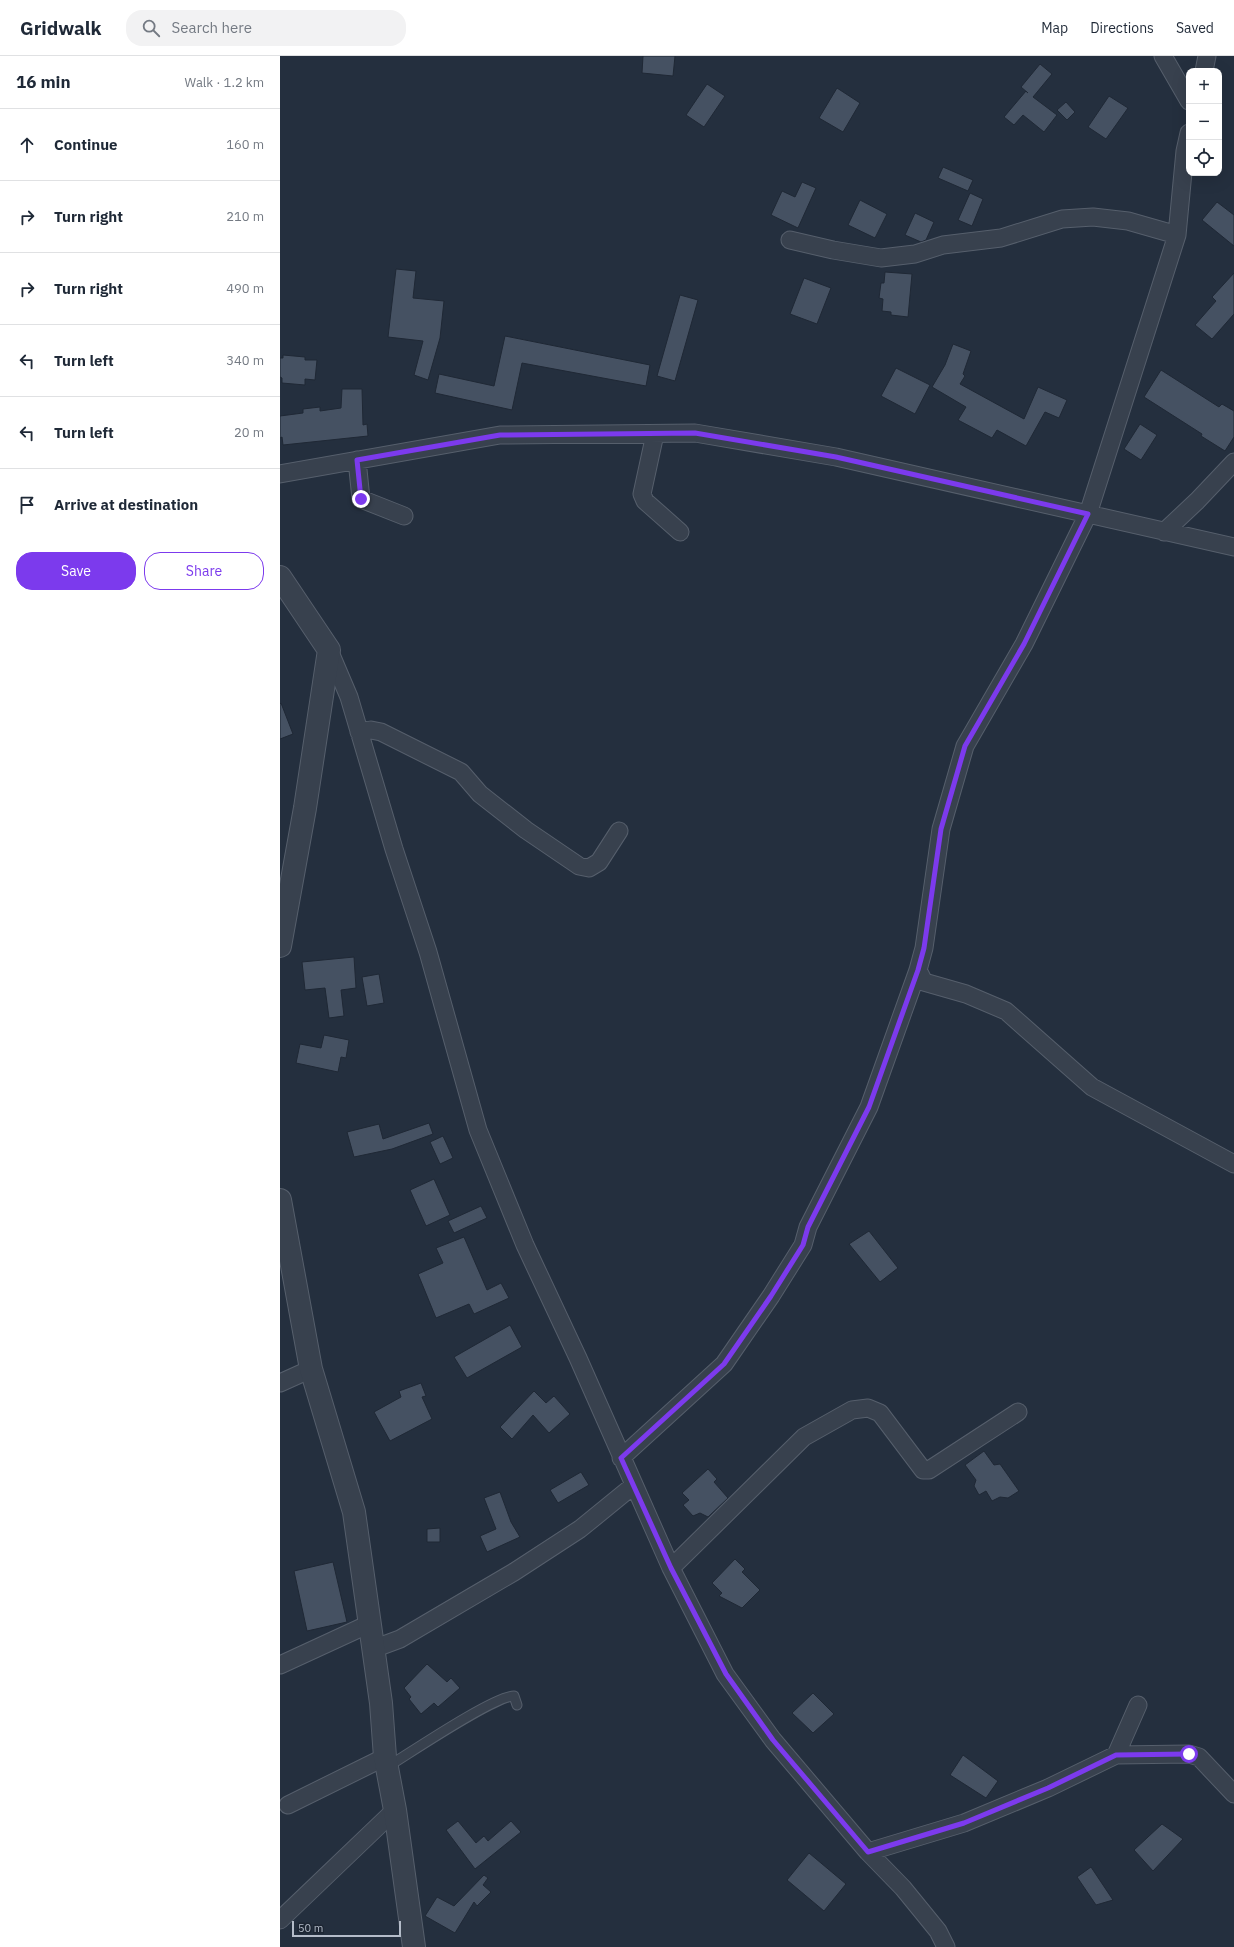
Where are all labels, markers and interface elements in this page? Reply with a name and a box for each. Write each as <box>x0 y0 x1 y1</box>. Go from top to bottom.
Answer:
search box <box>126 10 406 46</box>
text: Gridwalk <box>20 16 102 40</box>
icon: search <box>140 17 162 39</box>
text: Search here <box>172 18 252 37</box>
text: Map <box>1041 19 1068 37</box>
text: Directions <box>1090 19 1154 37</box>
text: Saved <box>1176 19 1214 37</box>
map controls <box>1186 68 1222 176</box>
button: + <box>1186 68 1222 104</box>
text: 16 min <box>16 71 71 93</box>
text: Walk · 1.2 km <box>184 74 264 91</box>
button: − <box>1186 104 1222 140</box>
icon: ahead <box>16 134 38 156</box>
text: Continue <box>54 135 118 154</box>
text: 160 m <box>226 136 264 153</box>
button: locate <box>1186 140 1222 176</box>
icon: right <box>16 206 38 228</box>
text: Turn right <box>54 207 123 226</box>
text: 210 m <box>226 208 264 225</box>
icon: right <box>16 278 38 300</box>
text: Turn right <box>54 279 123 298</box>
text: 490 m <box>226 280 264 297</box>
icon: left <box>16 350 38 372</box>
text: Turn left <box>54 351 114 370</box>
text: 340 m <box>226 352 264 369</box>
icon: left <box>16 422 38 444</box>
text: Turn left <box>54 423 114 442</box>
text: 20 m <box>234 424 264 441</box>
route end <box>352 490 370 508</box>
icon: arrive <box>16 494 38 516</box>
text: Arrive at destination <box>54 495 198 514</box>
button: Save <box>16 552 136 590</box>
button: Share <box>144 552 264 590</box>
route start <box>1180 1745 1198 1763</box>
scale bar <box>292 1919 401 1938</box>
text: 50 m <box>298 1921 323 1935</box>

